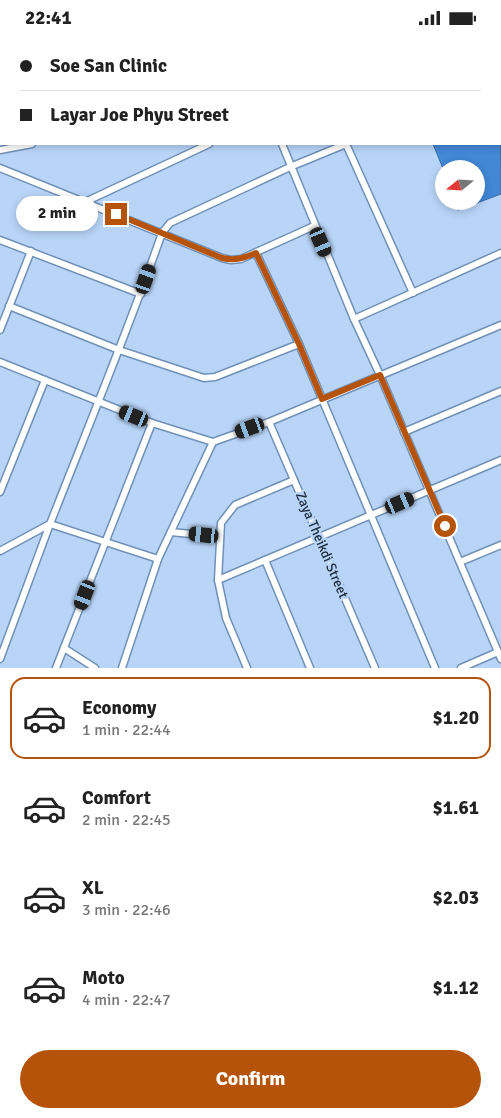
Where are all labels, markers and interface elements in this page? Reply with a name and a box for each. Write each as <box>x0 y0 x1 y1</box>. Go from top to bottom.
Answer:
text: 22:41 <box>25 6 72 30</box>
text: Soe San Clinic <box>50 54 167 78</box>
text: Layar Joe Phyu Street <box>50 103 229 127</box>
north arrow <box>435 160 485 210</box>
map controls <box>435 160 485 210</box>
callout: 2 min <box>16 197 98 231</box>
text: 2 min <box>38 203 76 223</box>
route end <box>105 203 127 225</box>
car <box>308 225 333 259</box>
car <box>134 262 157 296</box>
car <box>117 403 150 429</box>
car <box>233 416 266 440</box>
street label: Zaya Theikdi Street <box>292 489 352 601</box>
car <box>383 490 416 516</box>
route start <box>434 515 456 537</box>
car <box>188 526 219 544</box>
car <box>72 578 97 612</box>
icon: car <box>22 696 67 741</box>
text: Economy <box>82 696 156 720</box>
text: $1.20 <box>433 706 479 730</box>
text: 1 min · 22:44 <box>82 720 171 740</box>
icon: car <box>22 786 67 831</box>
text: Comfort <box>82 786 151 810</box>
text: $1.61 <box>433 796 479 820</box>
text: 2 min · 22:45 <box>82 810 171 830</box>
icon: car <box>22 876 67 921</box>
text: XL <box>82 876 104 900</box>
text: $2.03 <box>433 886 479 910</box>
text: 3 min · 22:46 <box>82 900 171 920</box>
icon: car <box>22 966 67 1011</box>
text: Moto <box>82 966 125 990</box>
text: $1.12 <box>433 976 479 1000</box>
text: 4 min · 22:47 <box>82 990 171 1010</box>
button: Confirm <box>20 1050 481 1108</box>

